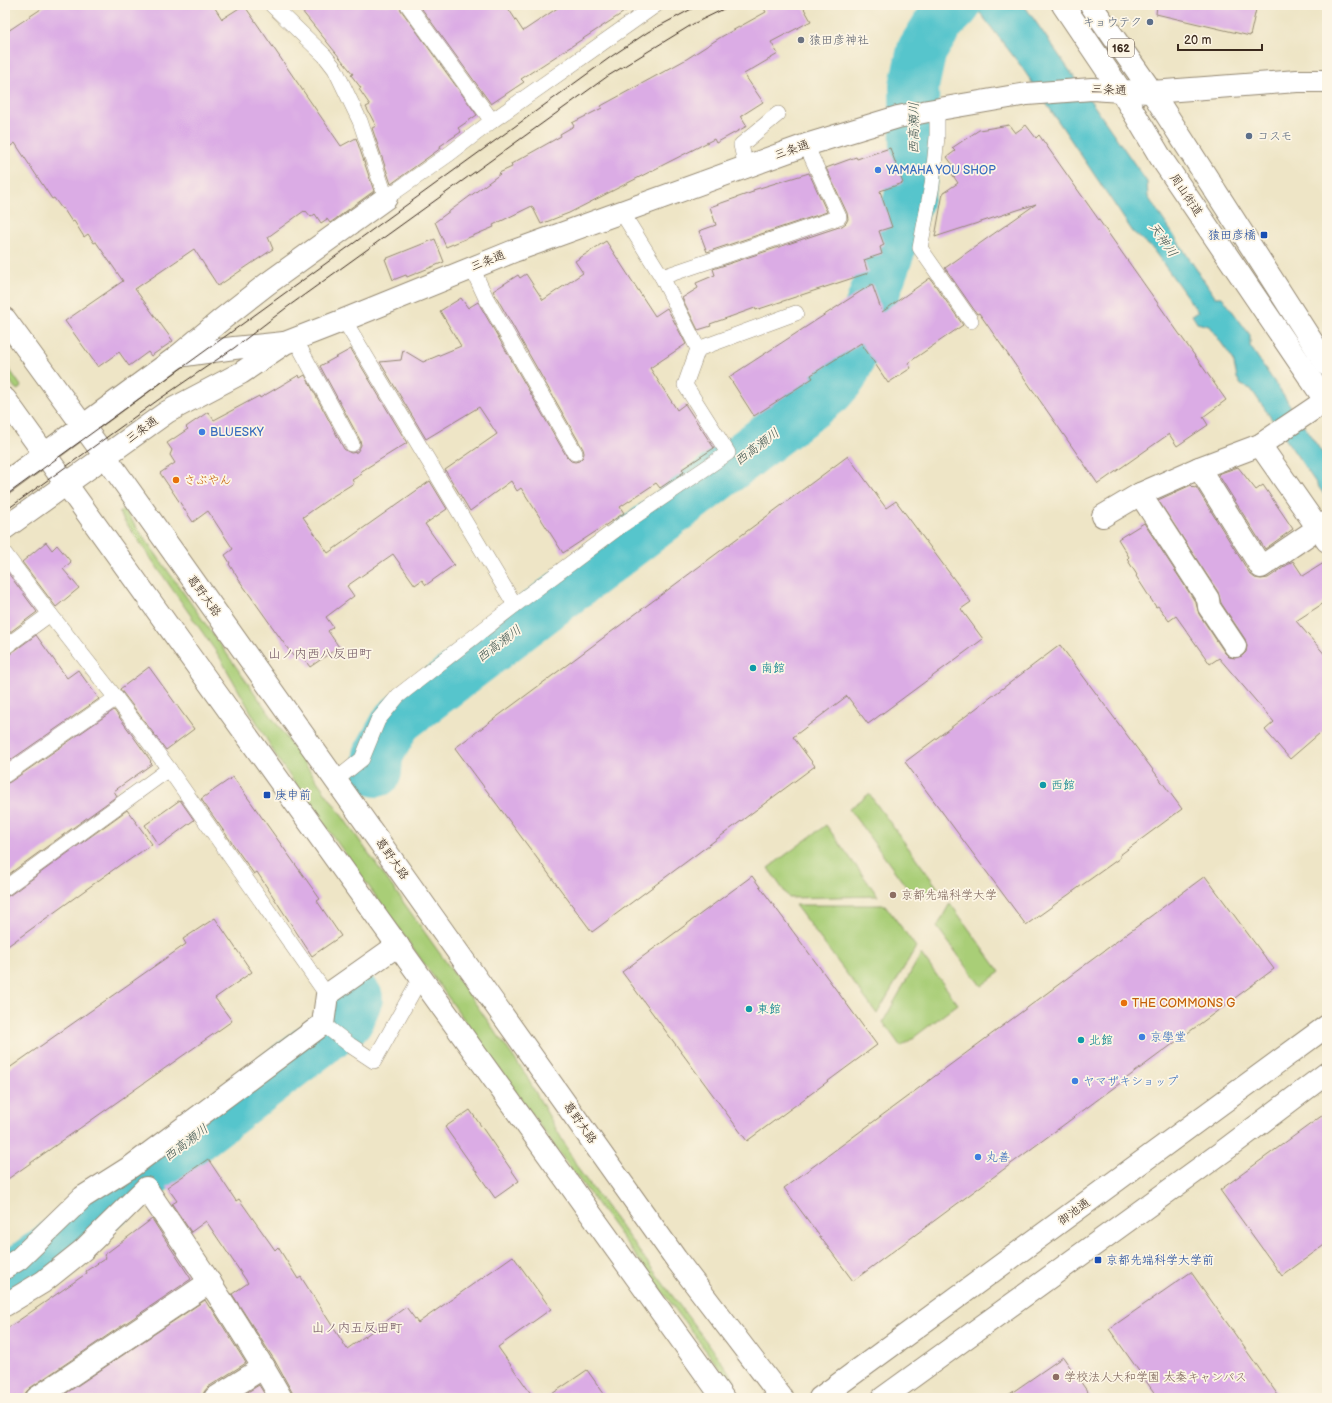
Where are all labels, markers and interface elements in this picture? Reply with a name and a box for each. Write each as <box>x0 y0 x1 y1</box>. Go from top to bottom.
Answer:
place label: キョウテク <box>1082 15 1142 30</box>
marker: キョウテク <box>1145 17 1155 27</box>
scale bar <box>1178 26 1262 52</box>
place label: 猿田彦神社 <box>809 33 869 48</box>
text: 20 m <box>1184 33 1211 48</box>
marker: 猿田彦神社 <box>796 35 806 45</box>
road number: 162 <box>1108 39 1134 57</box>
street label: 三条通 <box>1091 82 1127 98</box>
water label: 西高瀬川 <box>906 102 922 154</box>
place label: コスモ <box>1257 129 1293 144</box>
marker: コスモ <box>1244 131 1254 141</box>
street label: 三条通 <box>773 137 811 163</box>
place label: YAMAHA YOU SHOP <box>885 163 996 178</box>
marker: YAMAHA YOU SHOP <box>873 165 883 175</box>
street label: 周山街道 <box>1166 171 1206 219</box>
water label: 天神川 <box>1145 219 1181 261</box>
place label: 猿田彦橋 <box>1208 228 1256 243</box>
marker: 猿田彦橋 <box>1259 230 1269 240</box>
street label: 三条通 <box>468 247 508 275</box>
street label: 三条通 <box>123 413 161 447</box>
place label: BLUESKY <box>210 425 265 440</box>
water label: 西高瀬川 <box>731 425 783 469</box>
marker: BLUESKY <box>197 427 207 437</box>
place label: さぶやん <box>184 473 232 488</box>
marker: さぶやん <box>171 475 181 485</box>
street label: 葛野大路 <box>184 572 224 620</box>
water label: 西高瀬川 <box>473 622 525 666</box>
district label: 山ノ内西八反田町 <box>268 646 372 662</box>
place label: 南館 <box>761 661 785 676</box>
marker: 南館 <box>748 663 758 673</box>
place label: 西館 <box>1051 778 1075 793</box>
marker: 西館 <box>1038 780 1048 790</box>
place label: 庚申前 <box>275 788 311 803</box>
marker: 庚申前 <box>262 790 272 800</box>
street label: 葛野大路 <box>372 835 412 883</box>
place label: 京都先端科学大学 <box>901 888 997 903</box>
marker: 京都先端科学大学 <box>888 890 898 900</box>
place label: THE COMMONS G <box>1132 996 1235 1011</box>
marker: THE COMMONS G <box>1119 998 1129 1008</box>
place label: 東館 <box>757 1002 781 1017</box>
marker: 東館 <box>744 1004 754 1014</box>
place label: 京學堂 <box>1150 1030 1186 1045</box>
marker: 京學堂 <box>1137 1032 1147 1042</box>
place label: 北館 <box>1089 1033 1113 1048</box>
marker: 北館 <box>1076 1035 1086 1045</box>
place label: ヤマザキショップ <box>1083 1074 1179 1089</box>
marker: ヤマザキショップ <box>1070 1076 1080 1086</box>
street label: 葛野大路 <box>560 1099 600 1147</box>
water label: 西高瀬川 <box>160 1121 212 1165</box>
place label: 丸善 <box>986 1150 1010 1165</box>
marker: 丸善 <box>973 1152 983 1162</box>
street label: 御池通 <box>1055 1195 1093 1229</box>
place label: 京都先端科学大学前 <box>1106 1253 1214 1268</box>
marker: 京都先端科学大学前 <box>1093 1255 1103 1265</box>
district label: 山ノ内五反田町 <box>311 1320 403 1336</box>
place label: 学校法人大和学園 太秦キャンパス <box>1064 1370 1247 1385</box>
marker: 学校法人大和学園 太秦キャンパス <box>1051 1372 1061 1382</box>

